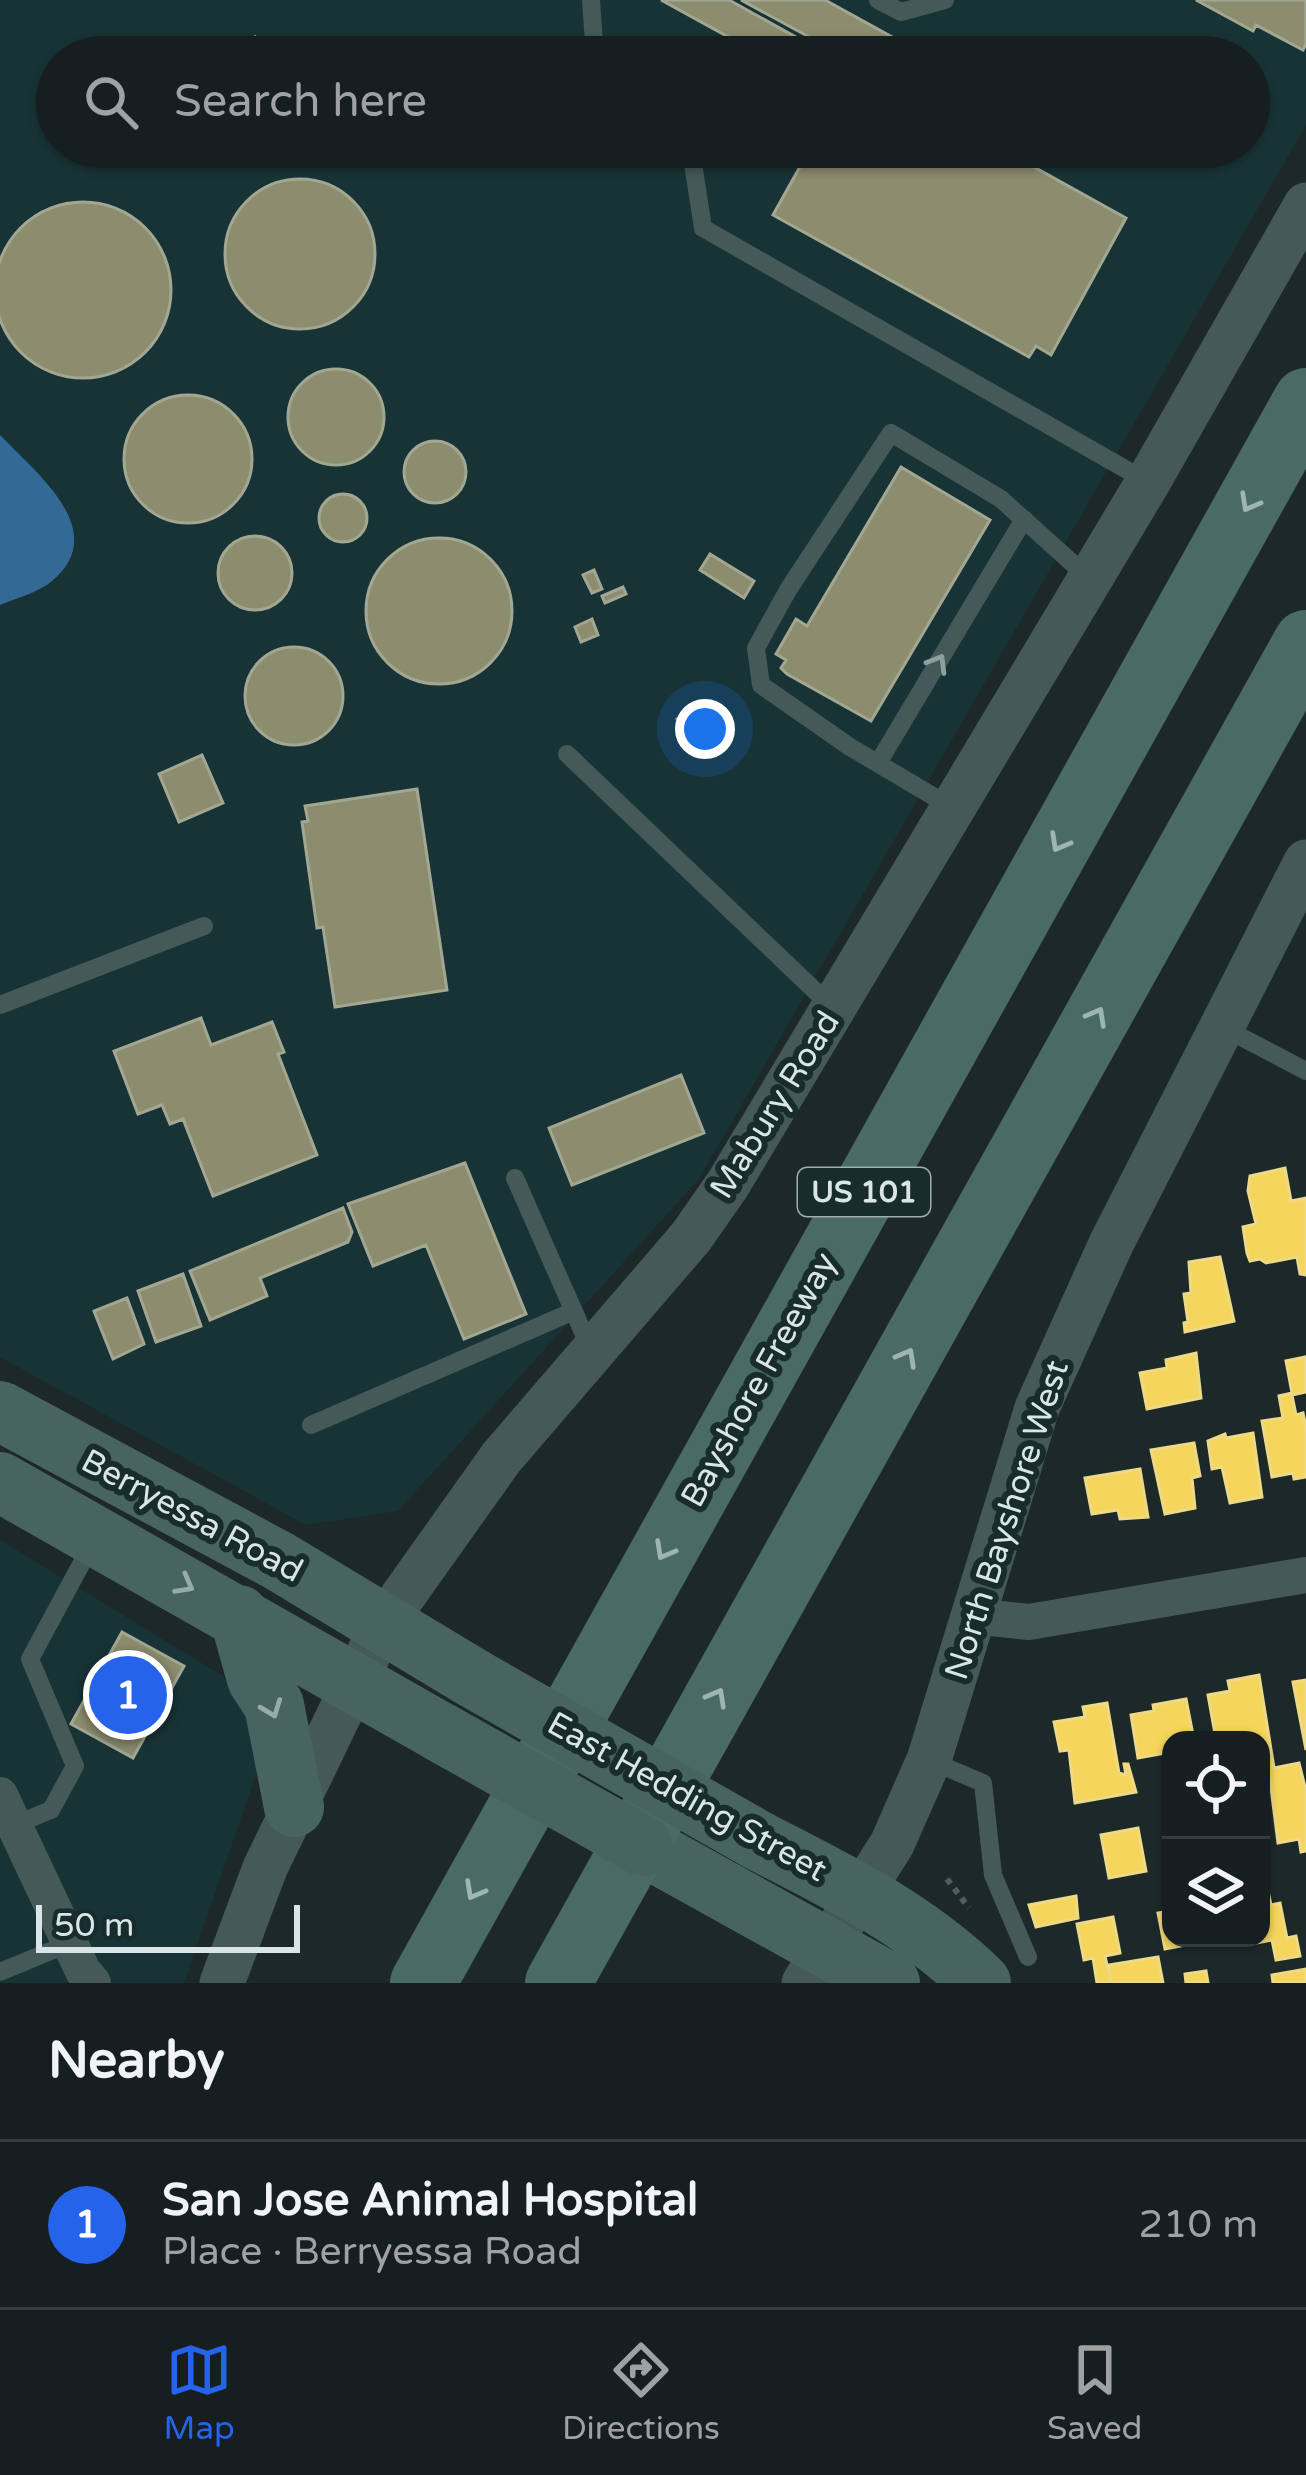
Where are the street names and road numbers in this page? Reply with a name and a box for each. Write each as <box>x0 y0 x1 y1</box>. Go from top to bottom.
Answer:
street label: Mabury Road <box>702 1004 848 1206</box>
road number: US 101 <box>798 1168 930 1216</box>
street label: Bayshore Freeway <box>673 1246 845 1514</box>
street label: North Bayshore West <box>937 1356 1077 1684</box>
street label: Berryessa Road <box>75 1441 309 1591</box>
street label: East Hedding Street <box>541 1704 833 1890</box>

